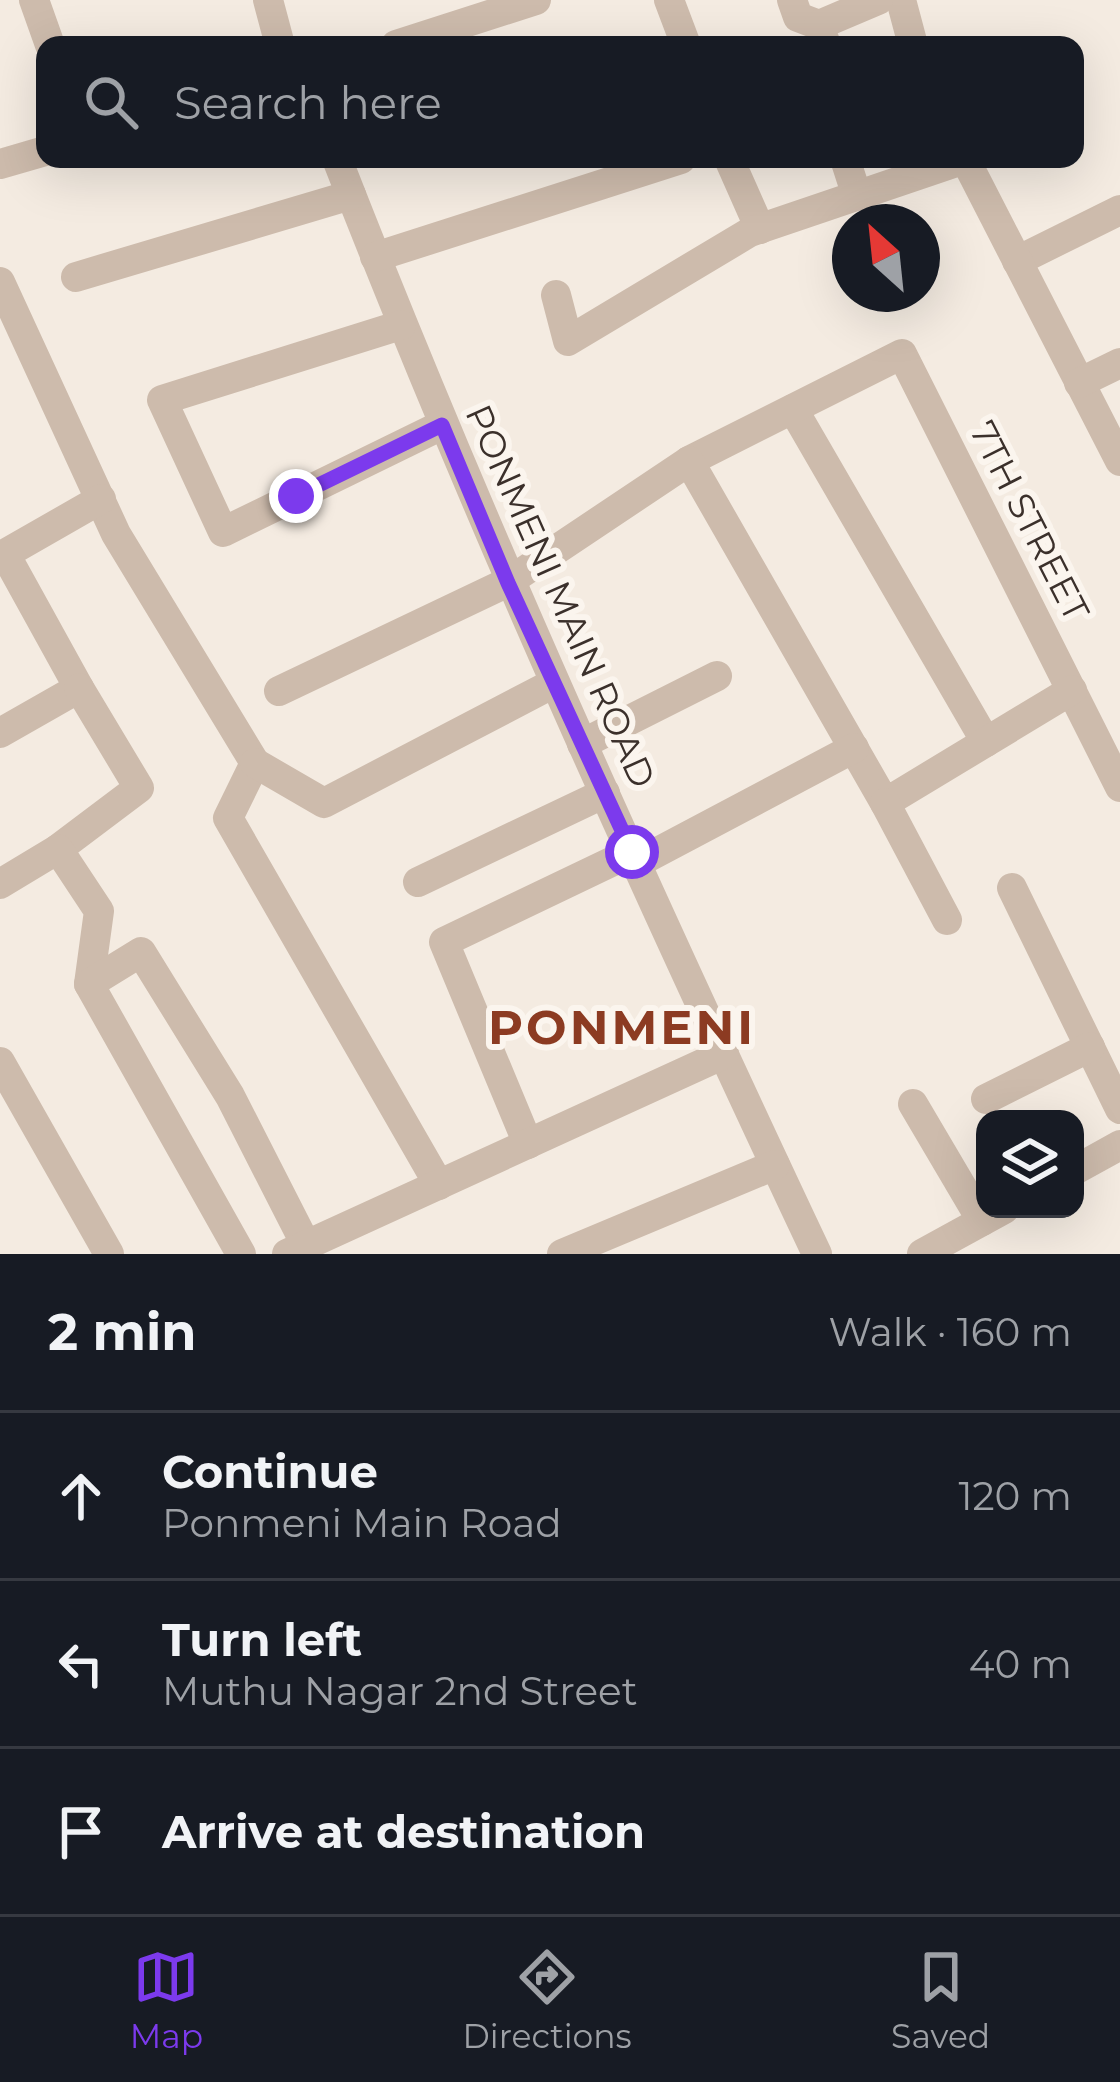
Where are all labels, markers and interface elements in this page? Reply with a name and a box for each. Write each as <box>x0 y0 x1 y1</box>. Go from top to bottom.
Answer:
search box <box>36 36 1084 168</box>
icon: search <box>78 69 144 135</box>
text: Search here <box>174 75 442 130</box>
north arrow <box>832 204 940 312</box>
street label: PONMENI MAIN ROAD <box>457 398 665 794</box>
street label: 7TH STREET <box>961 414 1099 628</box>
route end <box>269 469 323 523</box>
route start <box>605 825 659 879</box>
district label: PONMENI <box>488 998 756 1056</box>
map controls <box>976 1110 1084 1218</box>
button: layers <box>976 1110 1084 1218</box>
text: 2 min <box>48 1301 197 1363</box>
text: Walk · 160 m <box>828 1308 1072 1356</box>
text: Continue <box>162 1444 378 1499</box>
icon: ahead <box>48 1463 114 1529</box>
text: 120 m <box>958 1472 1072 1520</box>
text: Ponmeni Main Road <box>162 1499 562 1547</box>
text: Turn left <box>162 1612 362 1667</box>
icon: left <box>48 1631 114 1697</box>
text: 40 m <box>969 1640 1072 1688</box>
text: Muthu Nagar 2nd Street <box>162 1667 637 1715</box>
icon: arrive <box>48 1799 114 1865</box>
text: Arrive at destination <box>162 1804 645 1859</box>
tab: Map <box>130 1944 203 2056</box>
tab: Directions <box>463 1944 632 2056</box>
tab: Saved <box>891 1944 990 2056</box>

